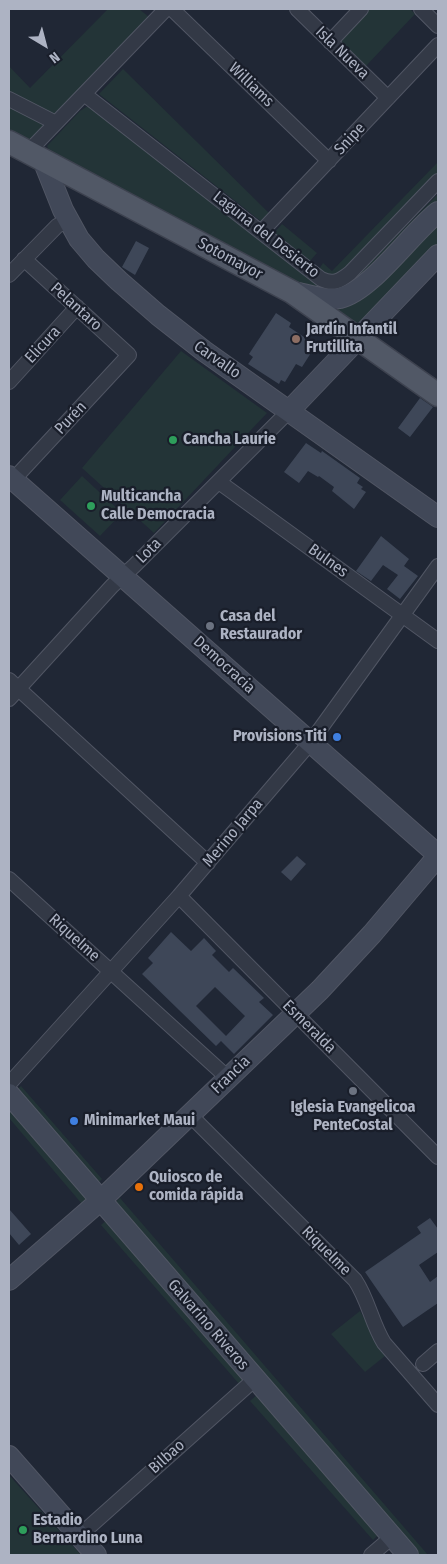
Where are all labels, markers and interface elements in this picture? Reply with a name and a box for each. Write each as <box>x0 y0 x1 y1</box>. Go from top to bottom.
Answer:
north arrow <box>20 20 70 70</box>
street label: Isla Nueva <box>311 23 373 83</box>
text: N <box>46 48 63 67</box>
street label: Williams <box>224 59 278 111</box>
street label: Snipe <box>330 119 370 159</box>
street label: Laguna del Desierto <box>209 187 323 283</box>
street label: Sotomayor <box>194 234 266 284</box>
street label: Pelantaro <box>46 279 106 335</box>
place label: Jardín Infantil Frutillita <box>306 320 397 358</box>
street label: Elicura <box>21 322 65 368</box>
marker: Jardín Infantil Frutillita <box>290 333 302 345</box>
street label: Carvallo <box>190 337 244 383</box>
street label: Purén <box>51 398 91 438</box>
place label: Cancha Laurie <box>183 430 276 450</box>
marker: Cancha Laurie <box>167 434 179 446</box>
place label: Multicancha Calle Democracia <box>101 487 215 525</box>
marker: Multicancha Calle Democracia <box>85 500 97 512</box>
street label: Lota <box>132 534 166 568</box>
street label: Bulnes <box>304 540 352 582</box>
place label: Casa del Restaurador <box>220 607 302 645</box>
marker: Casa del Restaurador <box>204 620 216 632</box>
street label: Democracia <box>189 632 259 698</box>
place label: Provisions Titi <box>233 727 327 747</box>
marker: Provisions Titi <box>331 731 343 743</box>
street label: Merino Jarpa <box>199 795 267 871</box>
street label: Riquelme <box>45 910 103 966</box>
street label: Esmeralda <box>278 996 340 1058</box>
street label: Francia <box>208 1052 254 1098</box>
marker: Iglesia Evangelicoa PenteCostal <box>347 1085 359 1097</box>
place label: Iglesia Evangelicoa PenteCostal <box>290 1098 416 1136</box>
place label: Minimarket Maui <box>84 1111 195 1131</box>
marker: Minimarket Maui <box>68 1115 80 1127</box>
place label: Quiosco de comida rápida <box>149 1168 243 1206</box>
marker: Quiosco de comida rápida <box>133 1181 145 1193</box>
street label: Riquelme <box>297 1222 355 1280</box>
street label: Galvarino Riveros <box>163 1276 253 1374</box>
street label: Bilbao <box>145 1436 189 1478</box>
place label: Estadio Bernardino Luna <box>33 1511 143 1549</box>
marker: Estadio Bernardino Luna <box>17 1524 29 1536</box>

